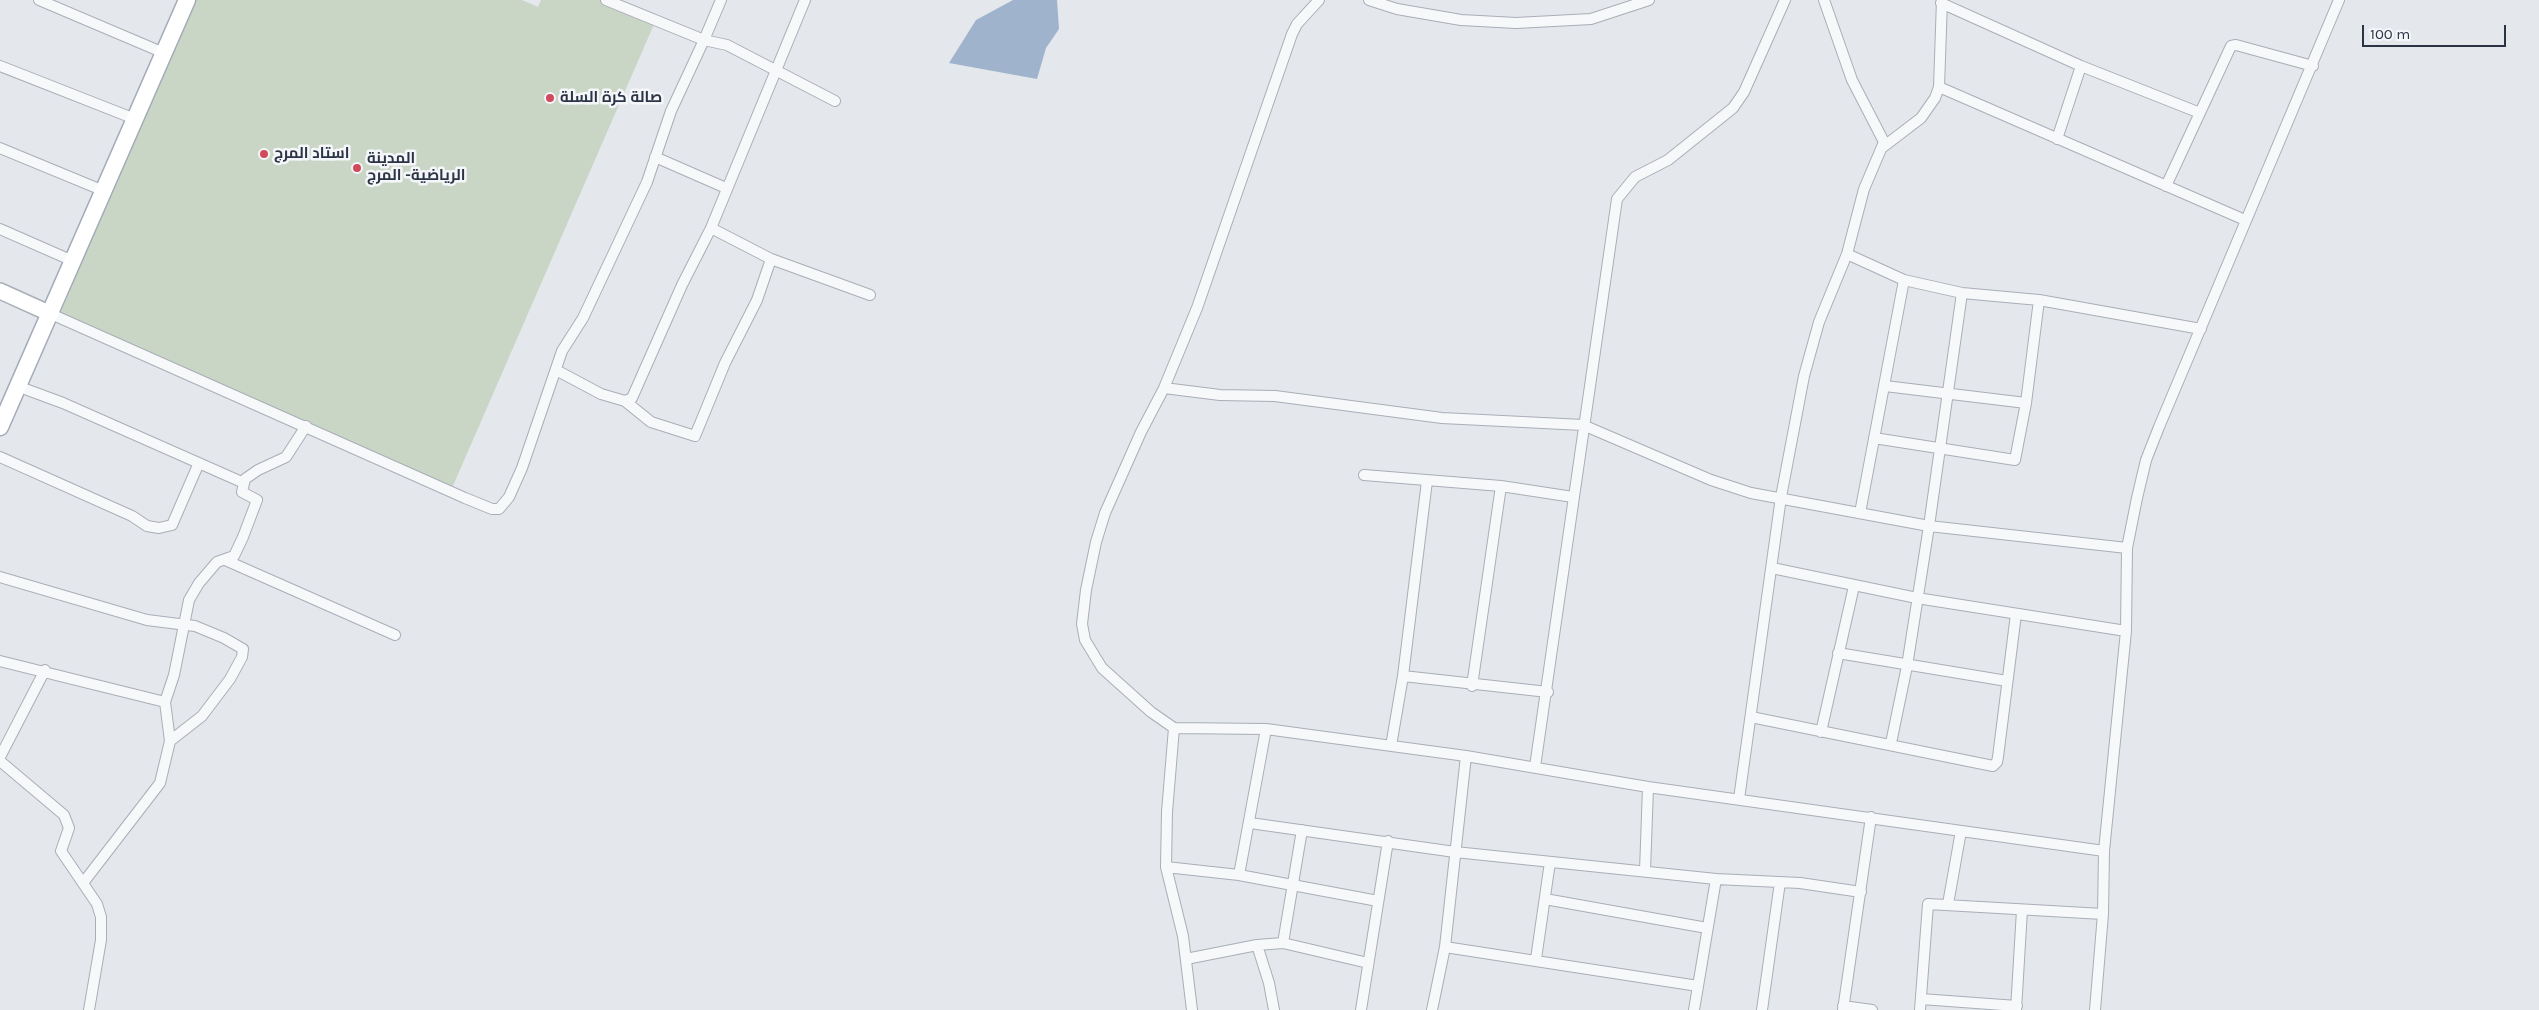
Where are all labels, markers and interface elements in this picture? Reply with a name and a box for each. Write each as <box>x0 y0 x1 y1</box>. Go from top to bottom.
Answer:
scale bar <box>2364 15 2508 47</box>
text: 100 m <box>2370 25 2410 43</box>
place label: صالة كرة السلة <box>560 89 662 107</box>
marker: صالة كرة السلة <box>544 92 556 104</box>
place label: استاد المرج <box>274 145 349 163</box>
marker: استاد المرج <box>258 148 270 160</box>
place label: المدينة الرياضية- المرج <box>367 150 465 185</box>
marker: المدينة الرياضية- المرج <box>351 162 363 174</box>

